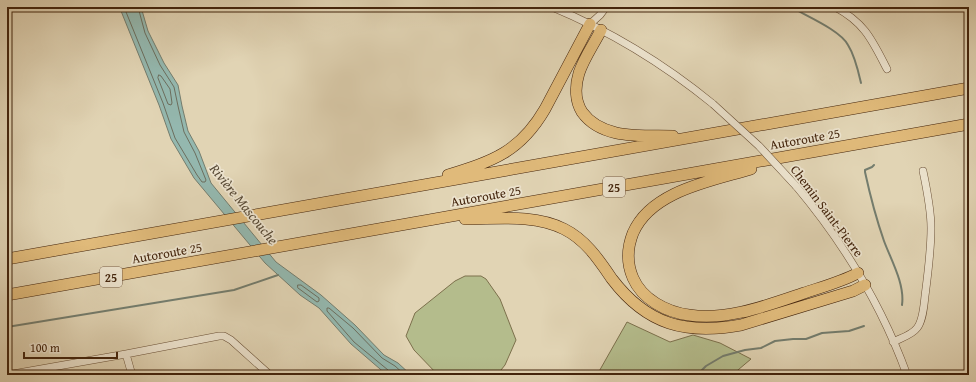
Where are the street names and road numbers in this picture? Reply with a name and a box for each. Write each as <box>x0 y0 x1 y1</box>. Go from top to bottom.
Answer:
street label: Autoroute 25 <box>768 123 842 155</box>
street label: Chemin Saint-Pierre <box>786 161 868 261</box>
road number: 25 <box>603 177 625 197</box>
street label: Autoroute 25 <box>449 180 523 212</box>
street label: Autoroute 25 <box>130 237 204 269</box>
road number: 25 <box>100 267 122 287</box>

